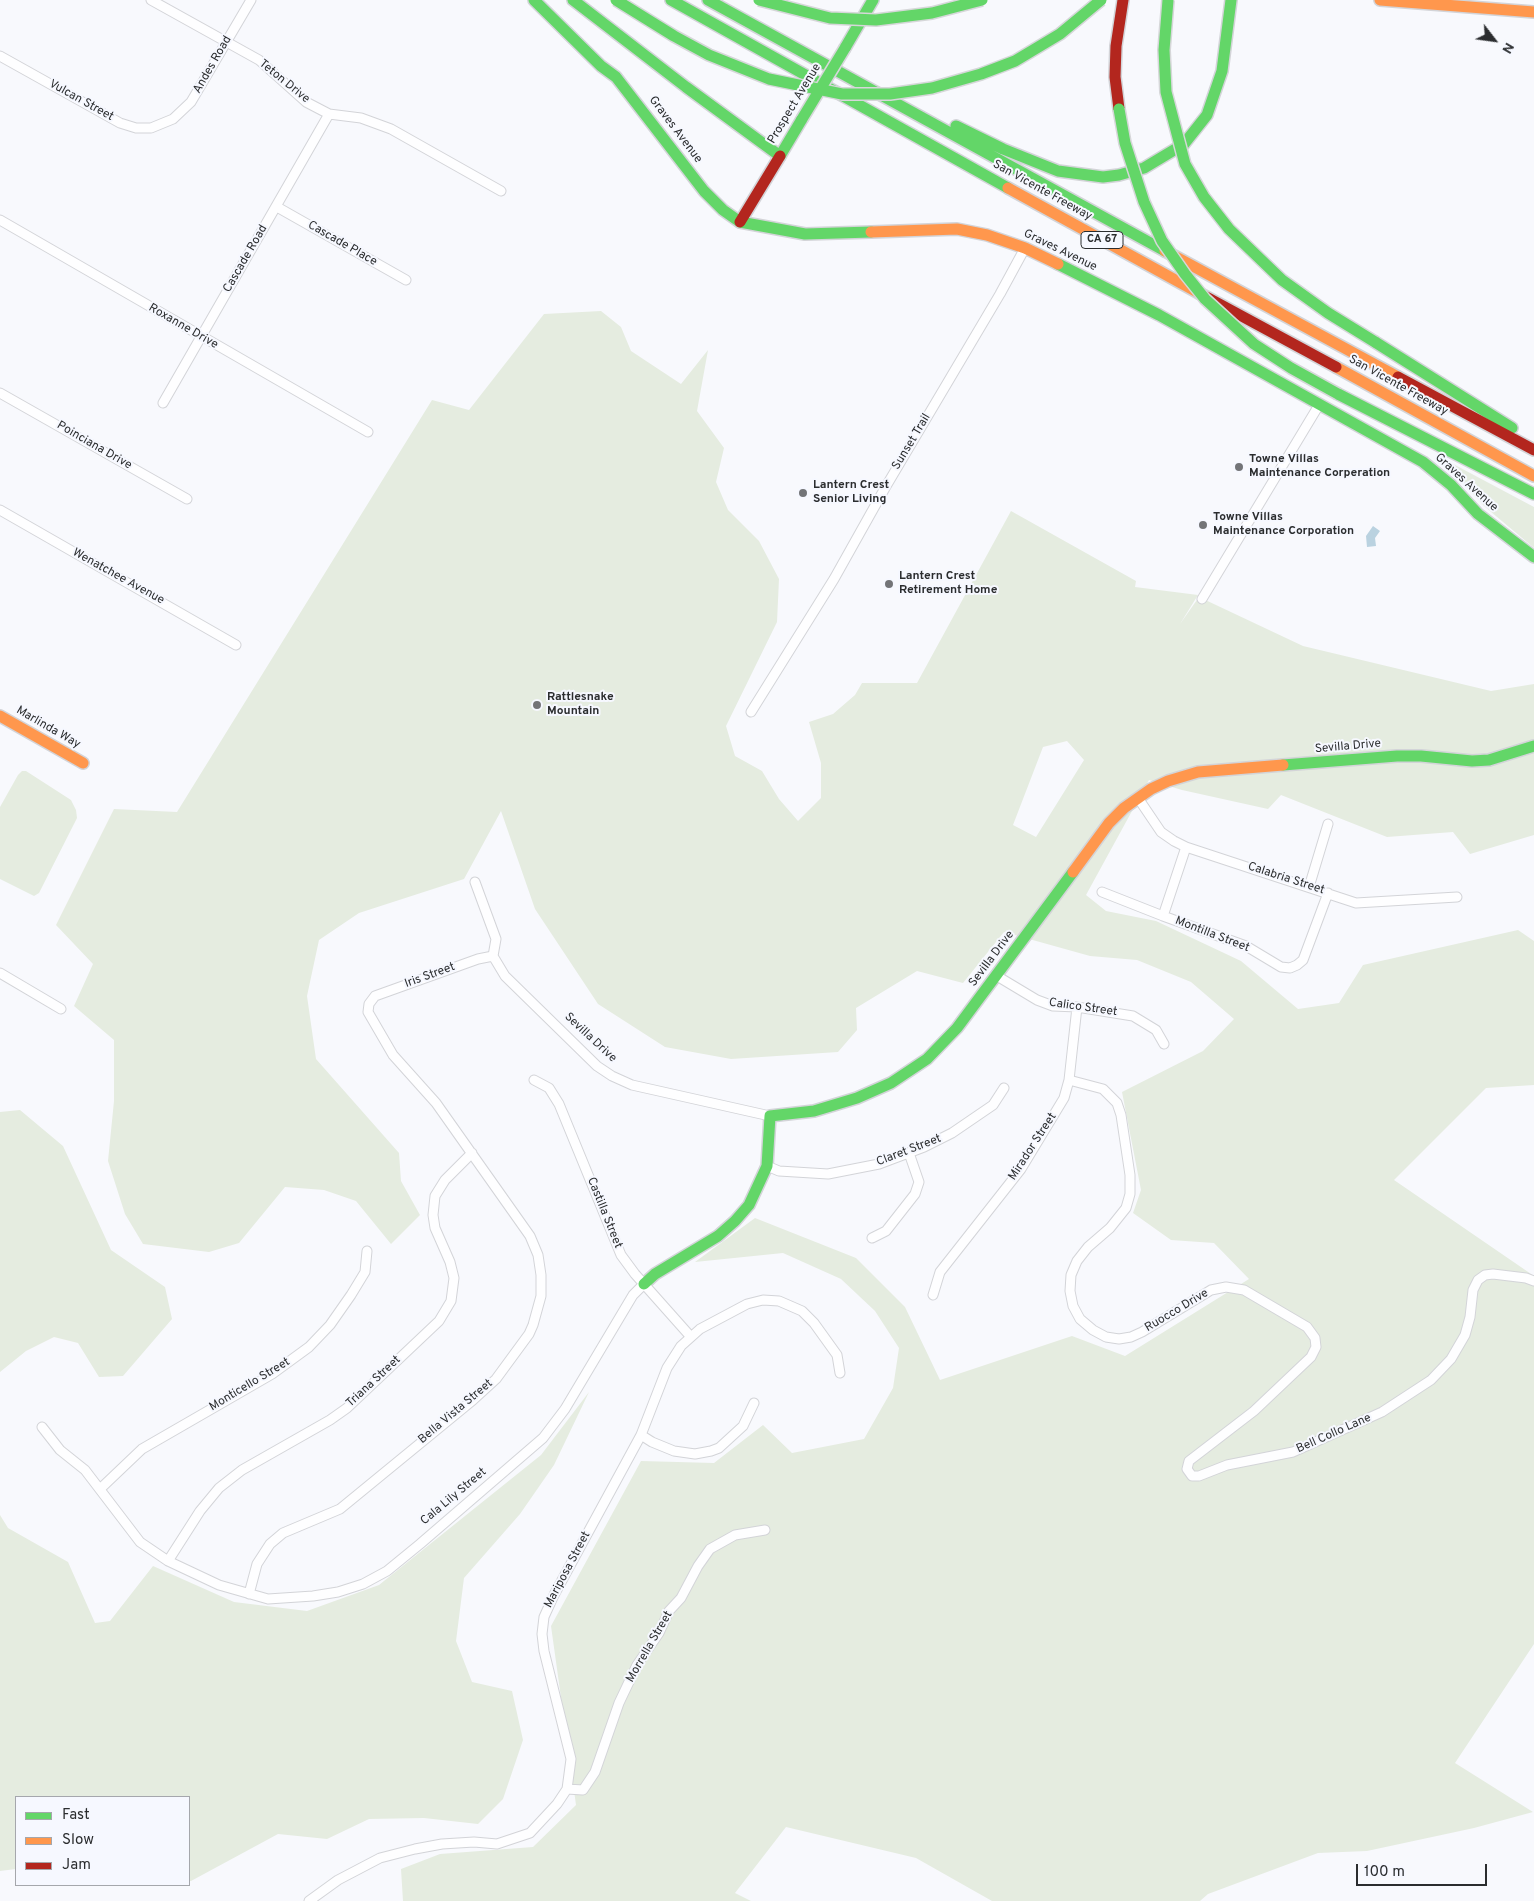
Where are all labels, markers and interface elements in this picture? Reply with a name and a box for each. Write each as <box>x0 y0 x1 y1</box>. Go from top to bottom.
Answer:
north arrow <box>1469 15 1519 65</box>
street label: Andes Road <box>191 34 235 96</box>
text: N <box>1498 39 1517 56</box>
street label: Teton Drive <box>256 57 312 107</box>
street label: Prospect Avenue <box>765 61 825 147</box>
street label: Vulcan Street <box>46 77 116 125</box>
street label: Graves Avenue <box>645 94 705 166</box>
street label: San Vicente Freeway <box>990 158 1094 224</box>
street label: Cascade Place <box>305 218 379 270</box>
street label: Cascade Road <box>221 223 271 295</box>
street label: Graves Avenue <box>1021 227 1099 275</box>
road number: CA 67 <box>1081 232 1123 248</box>
street label: Roxanne Drive <box>146 301 220 353</box>
street label: San Vicente Freeway <box>1346 353 1450 419</box>
street label: Sunset Trail <box>890 411 934 473</box>
street label: Poinciana Drive <box>54 419 134 473</box>
street label: Graves Avenue <box>1431 451 1501 515</box>
place label: Towne Villas Maintenance Corperation <box>1249 453 1390 481</box>
marker: Towne Villas Maintenance Corperation <box>1233 461 1245 473</box>
place label: Lantern Crest Senior Living <box>813 479 889 507</box>
marker: Lantern Crest Senior Living <box>797 487 809 499</box>
place label: Towne Villas Maintenance Corporation <box>1213 511 1354 539</box>
marker: Towne Villas Maintenance Corporation <box>1197 519 1209 531</box>
street label: Wenatchee Avenue <box>70 546 166 608</box>
place label: Lantern Crest Retirement Home <box>899 570 997 598</box>
marker: Lantern Crest Retirement Home <box>883 578 895 590</box>
place label: Rattlesnake Mountain <box>547 691 614 719</box>
marker: Rattlesnake Mountain <box>531 699 543 711</box>
street label: Marlinda Way <box>13 704 83 752</box>
street label: Sevilla Drive <box>1314 737 1382 757</box>
street label: Calabria Street <box>1246 860 1326 898</box>
street label: Montilla Street <box>1173 914 1251 956</box>
street label: Sevilla Drive <box>966 928 1018 990</box>
street label: Iris Street <box>403 960 457 992</box>
street label: Calico Street <box>1048 996 1118 1020</box>
street label: Sevilla Drive <box>561 1010 619 1066</box>
street label: Mirador Street <box>1006 1111 1060 1183</box>
street label: Claret Street <box>874 1132 944 1170</box>
street label: Castilla Street <box>583 1175 625 1251</box>
street label: Ruocco Drive <box>1143 1286 1211 1336</box>
street label: Triana Street <box>344 1353 404 1411</box>
street label: Monticello Street <box>207 1355 293 1415</box>
street label: Bella Vista Street <box>416 1377 496 1447</box>
street label: Bell Collo Lane <box>1294 1411 1374 1457</box>
street label: Cala Lily Street <box>418 1465 490 1529</box>
street label: Mariposa Street <box>542 1529 594 1611</box>
street label: Morrella Street <box>624 1609 676 1685</box>
legend <box>15 1796 190 1886</box>
text: Fast <box>62 1806 90 1825</box>
text: Slow <box>62 1831 94 1850</box>
scale bar <box>1359 1854 1490 1886</box>
text: Jam <box>62 1856 91 1875</box>
text: 100 m <box>1364 1863 1405 1882</box>

